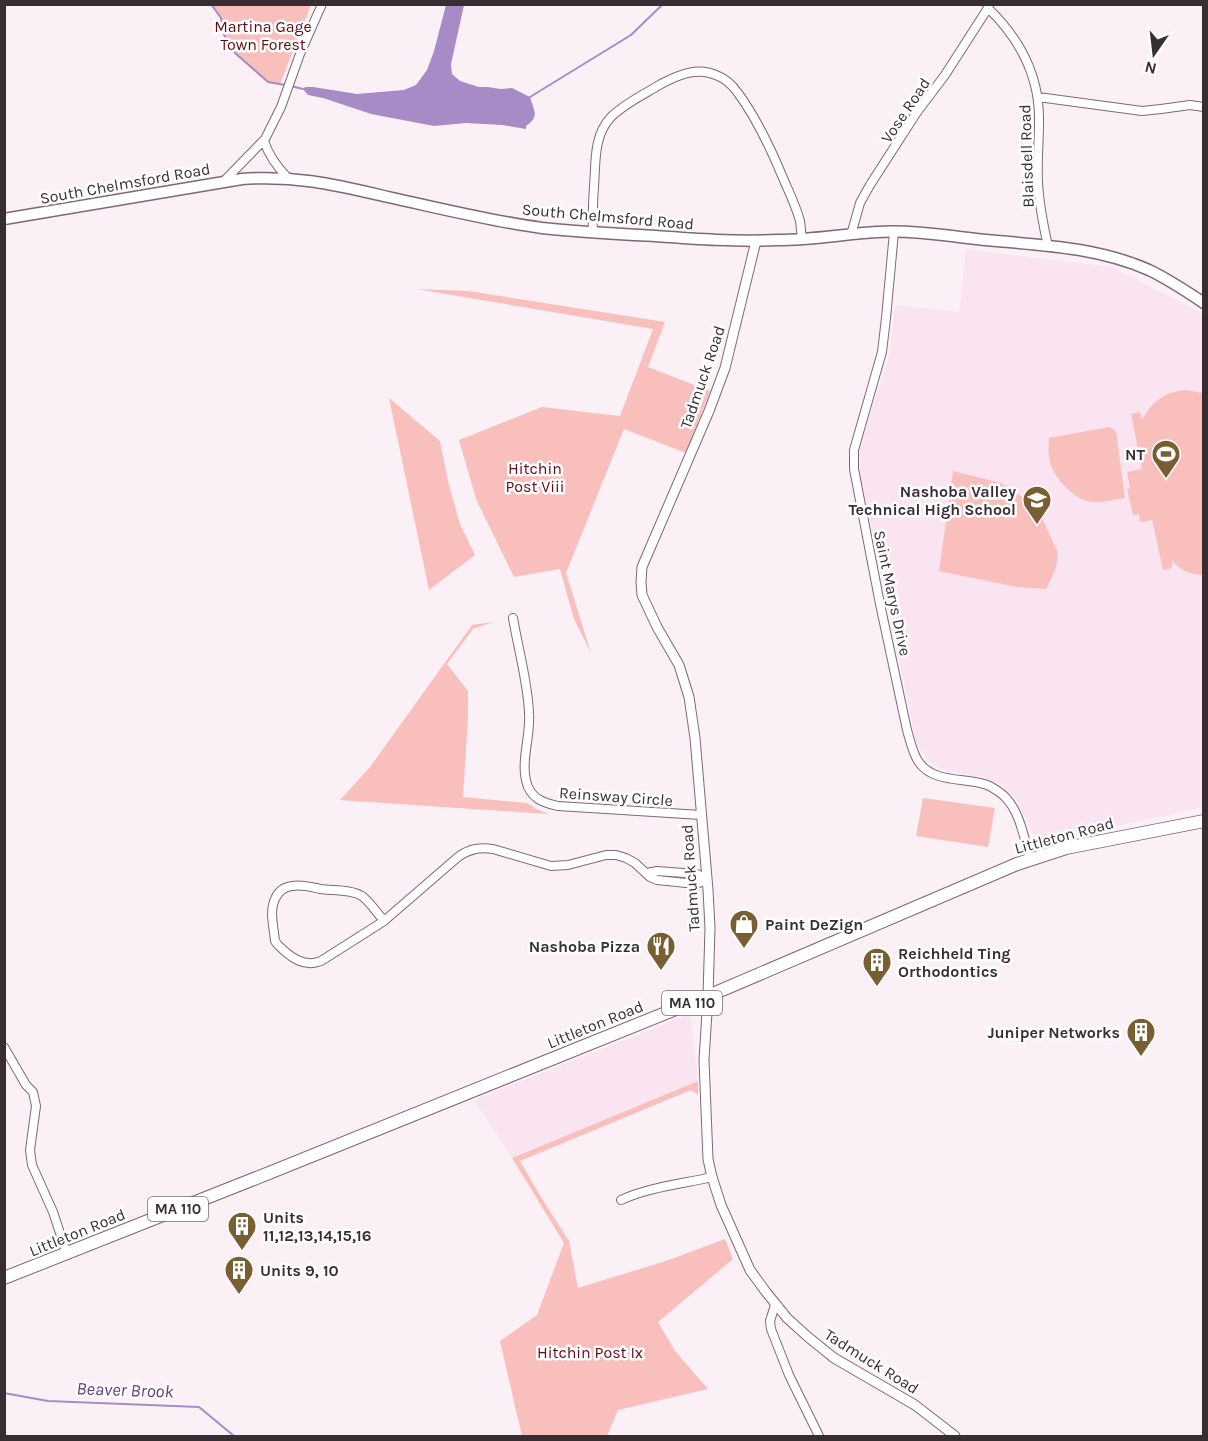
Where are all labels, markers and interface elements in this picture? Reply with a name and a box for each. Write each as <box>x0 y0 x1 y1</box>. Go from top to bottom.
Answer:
park label: Martina Gage Town Forest <box>214 17 312 54</box>
north arrow <box>1124 24 1184 84</box>
text: N <box>1143 57 1158 79</box>
street label: Vose Road <box>877 74 934 146</box>
street label: Blaisdell Road <box>1015 104 1038 208</box>
street label: South Chelmsford Road <box>38 159 212 208</box>
street label: South Chelmsford Road <box>521 200 695 233</box>
street label: Tadmuck Road <box>676 323 729 431</box>
sports icon: NT <box>1150 438 1182 480</box>
place label: NT <box>1125 445 1145 464</box>
park label: Hitchin Post Viii <box>505 459 565 496</box>
place label: Nashoba Valley Technical High School <box>848 482 1016 519</box>
school or university icon: Nashoba Valley Technical High School <box>1021 484 1053 526</box>
street label: Saint Marys Drive <box>870 529 915 658</box>
street label: Reinsway Circle <box>559 783 673 810</box>
street label: Littleton Road <box>1012 813 1116 858</box>
street label: Tadmuck Road <box>677 824 704 932</box>
shop icon: Paint DeZign <box>728 908 760 950</box>
place label: Paint DeZign <box>765 915 863 934</box>
restaurant icon: Nashoba Pizza <box>645 930 677 972</box>
place label: Nashoba Pizza <box>529 937 640 956</box>
place label: Reichheld Ting Orthodontics <box>898 944 1011 981</box>
building icon: Reichheld Ting Orthodontics <box>861 946 893 988</box>
road number: MA 110 <box>662 991 722 1015</box>
street label: Littleton Road <box>544 997 646 1052</box>
building icon: Juniper Networks <box>1125 1016 1157 1058</box>
place label: Juniper Networks <box>987 1023 1120 1042</box>
road number: MA 110 <box>148 1197 208 1221</box>
street label: Littleton Road <box>26 1205 128 1260</box>
place label: Units 11,12,13,14,15,16 <box>263 1208 371 1245</box>
building icon: Units 11,12,13,14,15,16 <box>226 1210 258 1252</box>
building icon: Units 9, 10 <box>223 1254 255 1296</box>
place label: Units 9, 10 <box>260 1261 339 1280</box>
street label: Tadmuck Road <box>821 1325 922 1398</box>
park label: Hitchin Post Ix <box>537 1343 643 1362</box>
water label: Beaver Brook <box>76 1377 175 1403</box>

